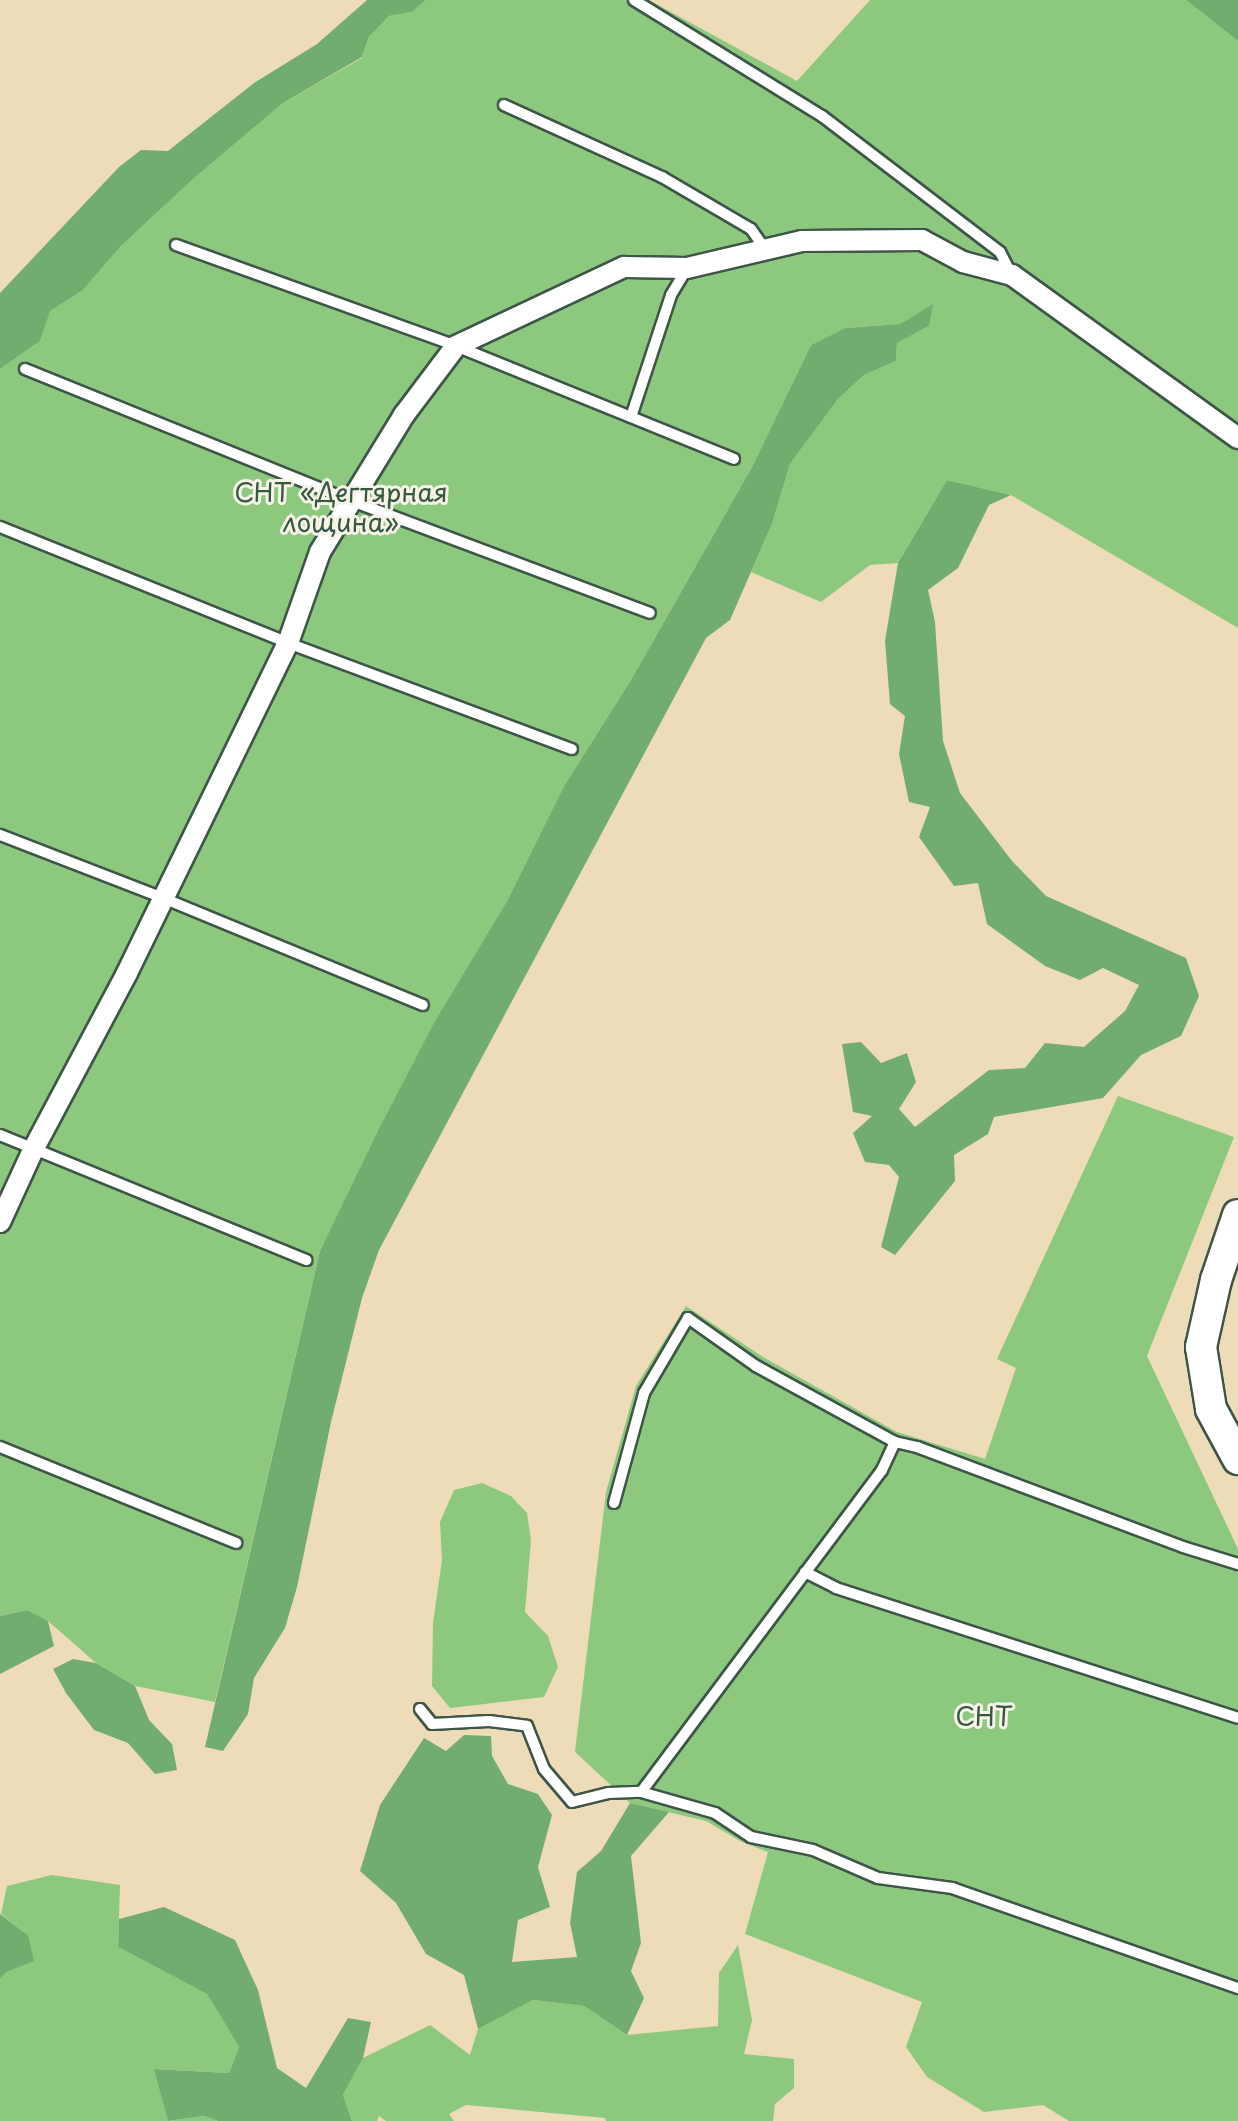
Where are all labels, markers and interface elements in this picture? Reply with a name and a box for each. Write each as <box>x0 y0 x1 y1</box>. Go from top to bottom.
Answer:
park label: СНТ «Дегтярная лощина» <box>234 476 448 538</box>
park label: СНТ <box>955 1700 1013 1732</box>

